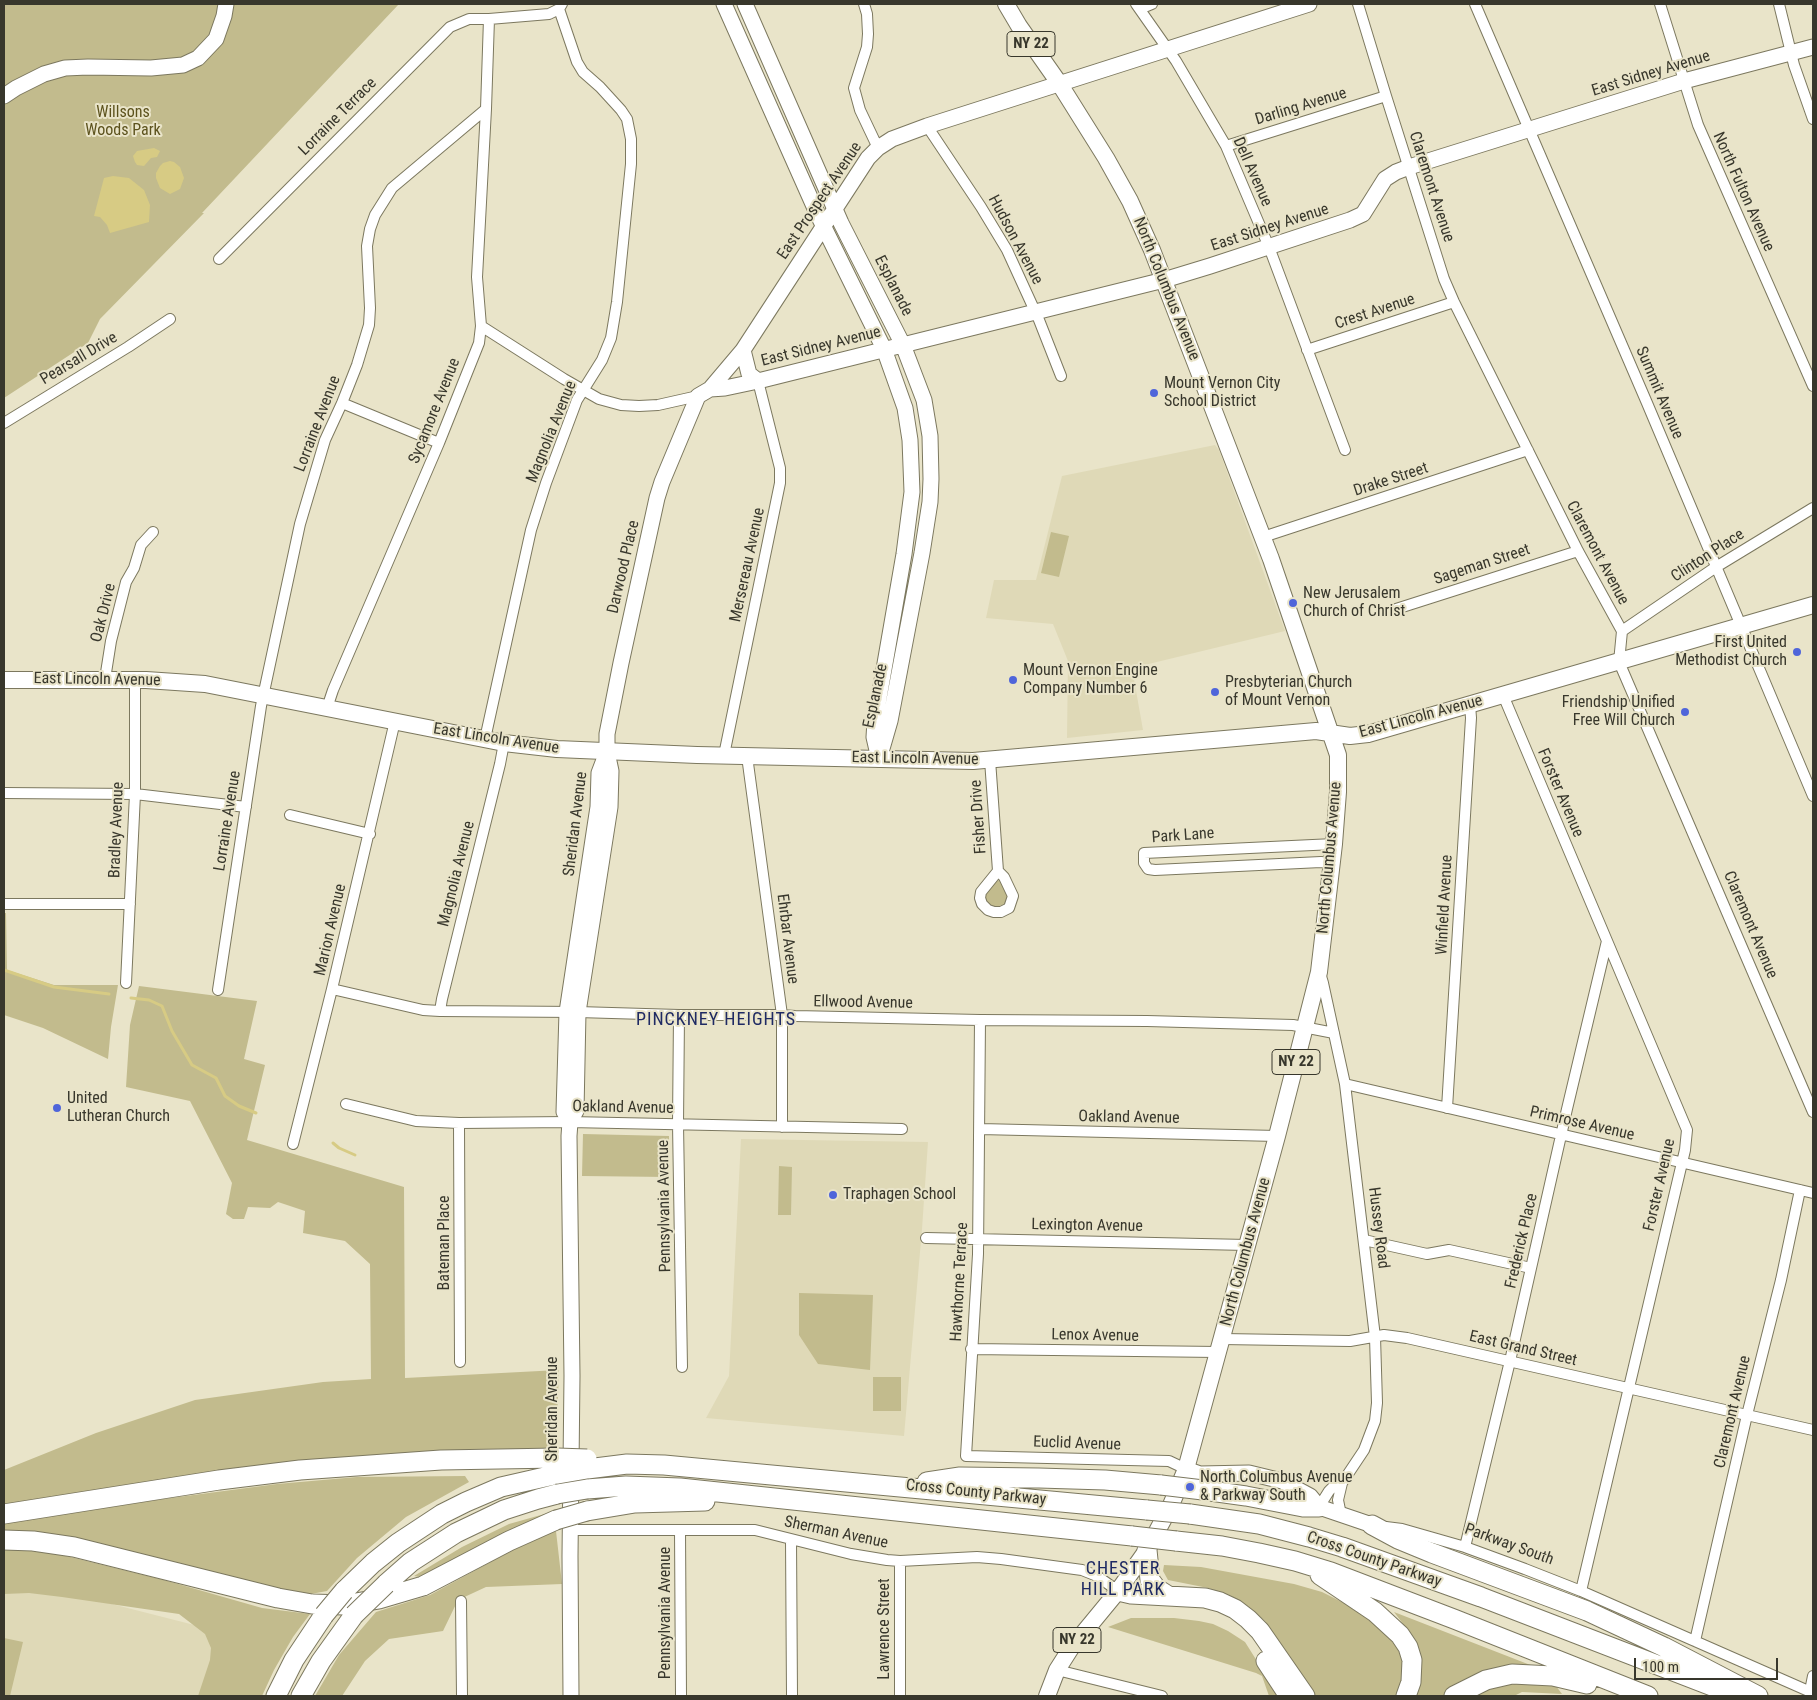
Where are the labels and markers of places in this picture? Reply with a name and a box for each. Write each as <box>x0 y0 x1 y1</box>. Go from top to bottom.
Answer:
place label: Mount Vernon City School District <box>1164 374 1280 412</box>
marker: Mount Vernon City School District <box>1148 387 1160 399</box>
place label: New Jerusalem Church of Christ <box>1303 584 1405 622</box>
marker: New Jerusalem Church of Christ <box>1287 597 1299 609</box>
place label: First United Methodist Church <box>1675 633 1787 671</box>
marker: First United Methodist Church <box>1791 646 1803 658</box>
place label: Mount Vernon Engine Company Number 6 <box>1023 661 1158 699</box>
place label: Presbyterian Church of Mount Vernon <box>1225 673 1352 711</box>
marker: Mount Vernon Engine Company Number 6 <box>1007 674 1019 686</box>
marker: Presbyterian Church of Mount Vernon <box>1209 686 1221 698</box>
place label: Friendship Unified Free Will Church <box>1562 693 1675 731</box>
marker: Friendship Unified Free Will Church <box>1679 706 1691 718</box>
place label: United Lutheran Church <box>67 1089 170 1127</box>
marker: United Lutheran Church <box>51 1102 63 1114</box>
place label: Traphagen School <box>843 1185 956 1205</box>
marker: Traphagen School <box>827 1189 839 1201</box>
place label: North Columbus Avenue & Parkway South <box>1200 1468 1353 1506</box>
marker: North Columbus Avenue & Parkway South <box>1184 1481 1196 1493</box>

